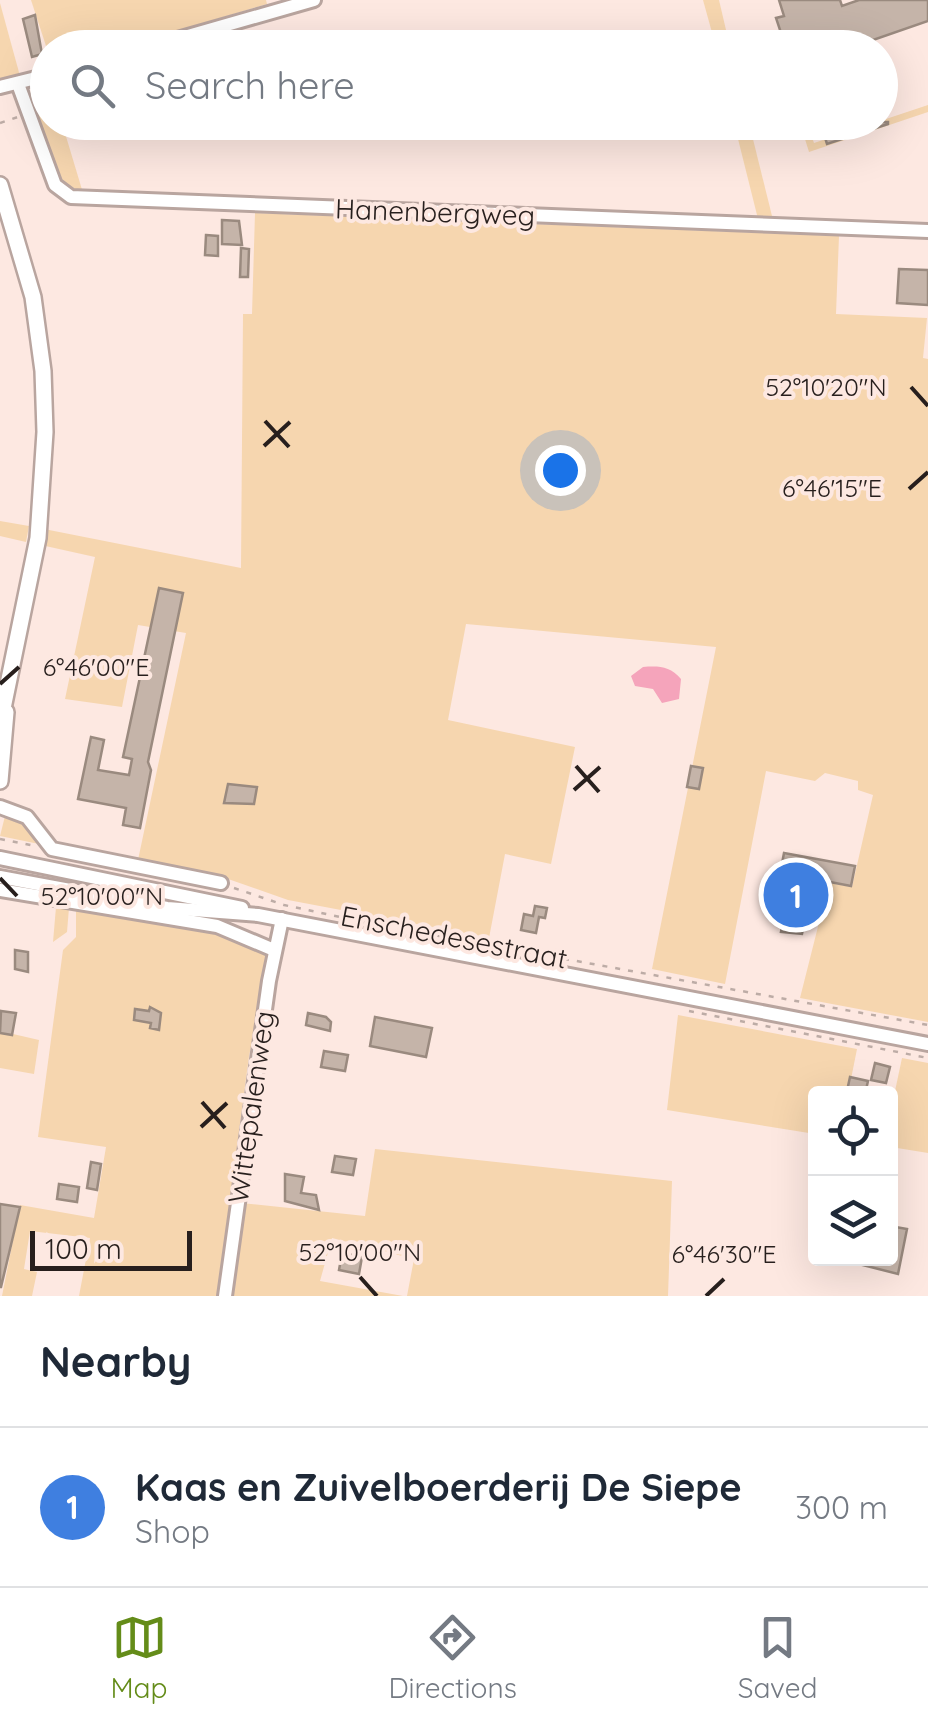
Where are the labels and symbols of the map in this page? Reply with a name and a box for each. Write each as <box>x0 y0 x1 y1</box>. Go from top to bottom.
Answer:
street label: Hanenbergweg <box>334 191 536 232</box>
text: 52°10'20"N <box>765 371 887 402</box>
your location <box>535 445 586 496</box>
text: 6°46'15"E <box>782 472 882 503</box>
text: 6°46'00"E <box>43 651 149 682</box>
pin: 1 <box>764 858 828 932</box>
text: 52°10'00"N <box>41 880 163 911</box>
street label: Enschedesestraat <box>338 897 570 976</box>
street label: Wittepalenweg <box>220 1008 281 1205</box>
scale bar <box>30 1226 192 1270</box>
text: 52°10'00"N <box>299 1236 421 1267</box>
text: 6°46'30"E <box>672 1238 776 1269</box>

